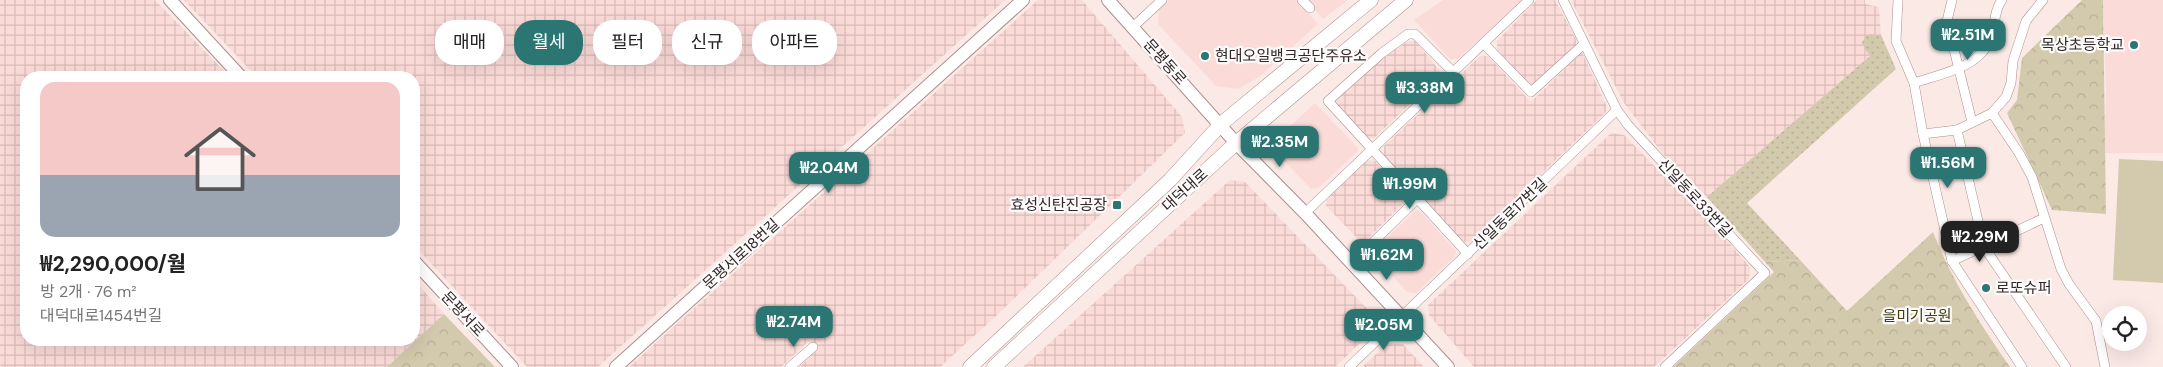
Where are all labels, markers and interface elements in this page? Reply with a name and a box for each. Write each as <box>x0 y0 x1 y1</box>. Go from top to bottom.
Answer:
pin: ₩2.51M <box>1927 18 2009 61</box>
chip: 매매 <box>435 20 504 65</box>
chip: 월세 <box>514 20 583 65</box>
chip: 필터 <box>593 20 662 65</box>
chip: 신규 <box>672 20 742 65</box>
chip: 아파트 <box>752 20 837 65</box>
text: ₩2.51M <box>1942 24 1994 45</box>
street label: 문평동로 <box>1139 35 1191 89</box>
place label: 목상초등학교 <box>2041 35 2124 55</box>
marker: 목상초등학교 <box>2128 39 2140 51</box>
place label: 현대오일뱅크공단주유소 <box>1215 46 1367 66</box>
marker: 현대오일뱅크공단주유소 <box>1199 50 1211 62</box>
pin: ₩3.38M <box>1384 72 1466 114</box>
text: ₩3.38M <box>1396 77 1454 98</box>
icon: home <box>175 114 265 204</box>
pin: ₩2.35M <box>1239 126 1321 168</box>
text: ₩2.35M <box>1252 131 1308 152</box>
pin: ₩1.56M <box>1907 146 1989 189</box>
pin: ₩2.04M <box>788 152 870 194</box>
text: ₩1.56M <box>1921 152 1975 173</box>
street label: 신일동로33번길 <box>1653 154 1737 242</box>
text: ₩2.04M <box>800 157 858 178</box>
street label: 대덕대로 <box>1158 164 1212 216</box>
pin: ₩1.99M <box>1369 168 1451 210</box>
text: ₩1.99M <box>1383 173 1437 194</box>
street label: 신일동로17번길 <box>1469 174 1551 254</box>
place label: 효성신탄진공장 <box>1010 195 1107 215</box>
marker: 효성신탄진공장 <box>1111 199 1123 211</box>
street label: 문평서로18번길 <box>698 214 784 294</box>
pin: ₩2.29M <box>1939 220 2021 263</box>
text: ₩2.29M <box>1952 226 2008 247</box>
pin: ₩1.62M <box>1346 238 1428 281</box>
text: ₩1.62M <box>1361 244 1413 265</box>
text: ₩2,290,000/월 <box>40 250 186 278</box>
place label: 로또슈퍼 <box>1996 278 2051 298</box>
text: 방 2개 · 76 m² <box>40 281 137 302</box>
marker: 로또슈퍼 <box>1980 282 1992 294</box>
street label: 문평서로 <box>437 287 489 341</box>
text: 대덕대로1454번길 <box>40 305 163 326</box>
pin: ₩2.74M <box>753 306 835 348</box>
park label: 을미기공원 <box>1882 306 1952 326</box>
map controls <box>2102 306 2147 351</box>
button: locate <box>2102 306 2147 351</box>
pin: ₩2.05M <box>1343 308 1425 351</box>
text: ₩2.74M <box>767 311 821 332</box>
text: ₩2.05M <box>1355 314 1413 335</box>

